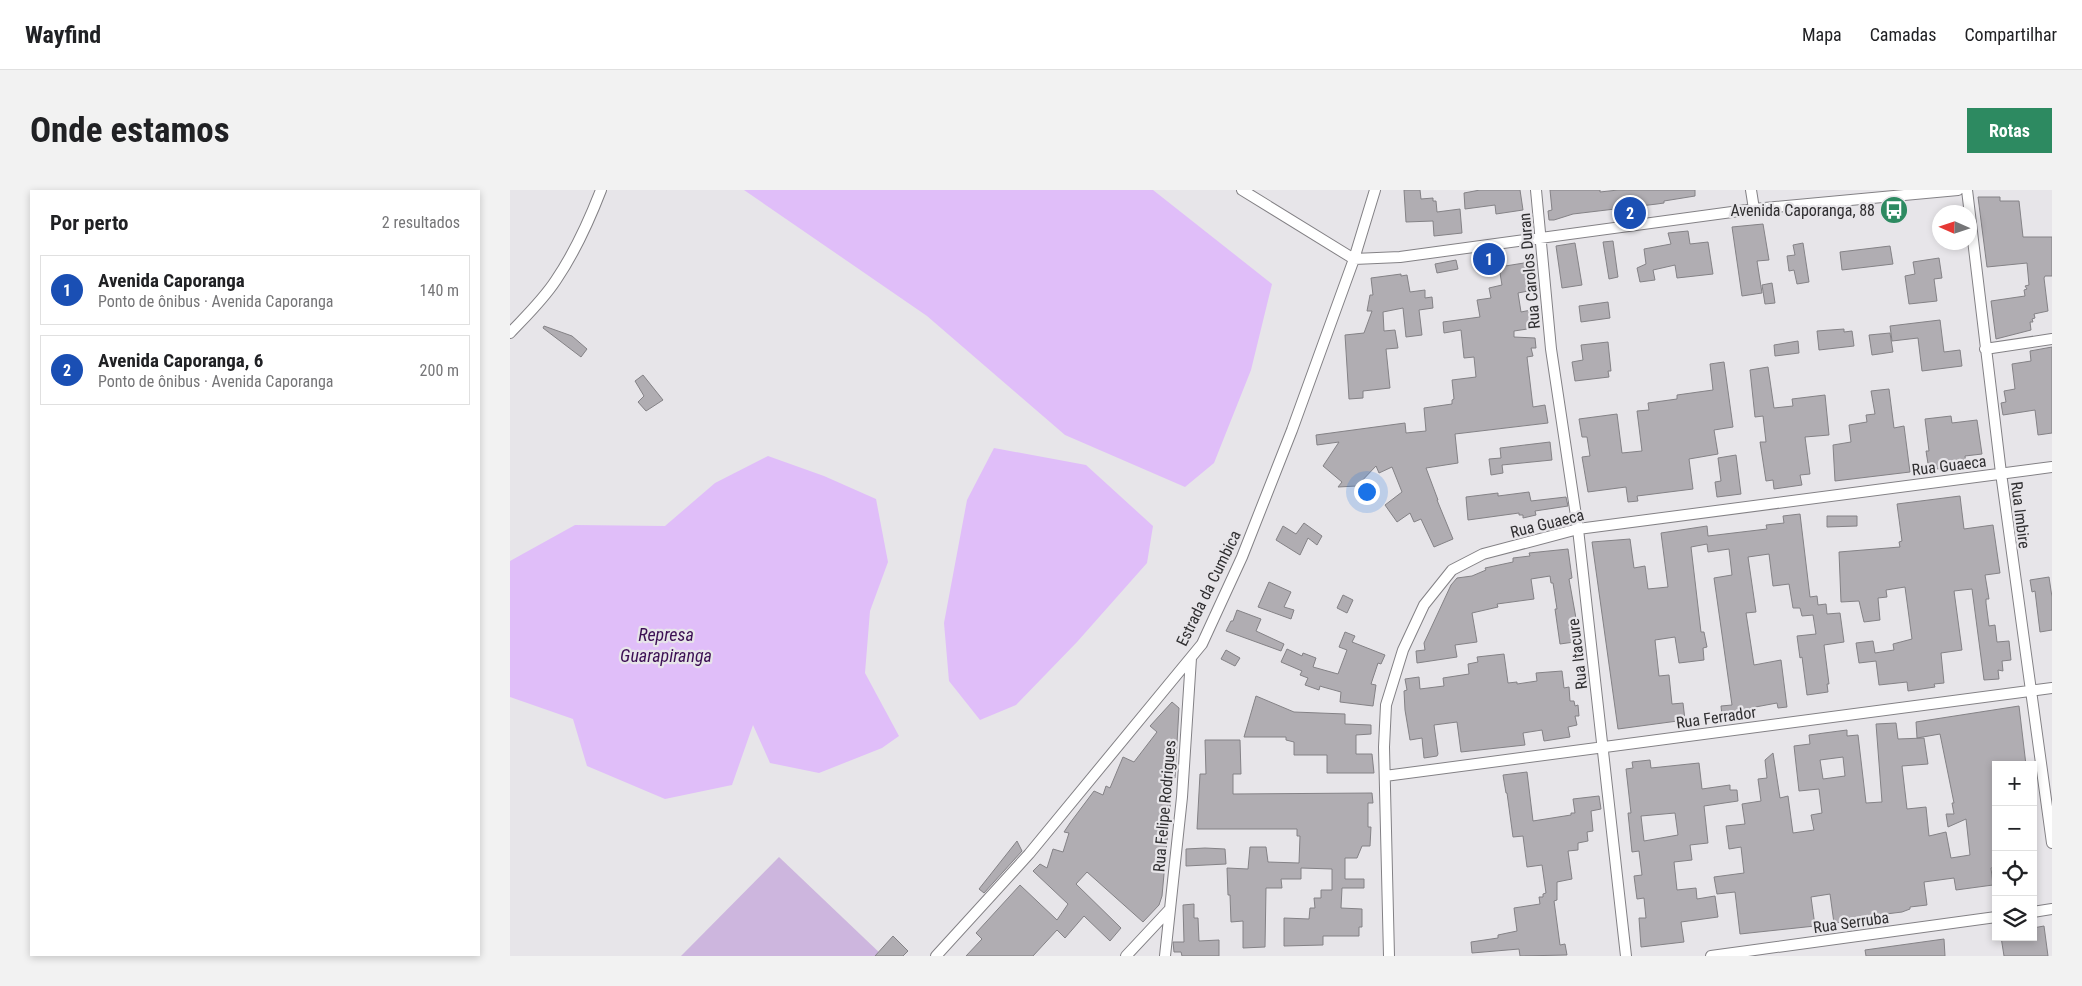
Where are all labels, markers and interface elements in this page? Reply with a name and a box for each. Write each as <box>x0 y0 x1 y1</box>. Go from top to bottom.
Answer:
text: Wayfind <box>25 21 101 49</box>
text: Mapa <box>1802 24 1842 45</box>
text: Camadas <box>1870 24 1936 45</box>
text: Compartilhar <box>1964 24 2057 45</box>
button: Rotas <box>1967 108 2052 153</box>
text: Onde estamos <box>30 110 230 151</box>
pin: 2 <box>1614 194 1646 232</box>
bus stop icon: Avenida Caporanga, 88 <box>1879 195 1909 225</box>
place label: Avenida Caporanga, 88 <box>1730 201 1875 220</box>
north arrow <box>1932 205 1977 250</box>
text: Por perto <box>50 211 129 235</box>
street label: Rua Carolos Duran <box>1515 212 1544 330</box>
text: 2 resultados <box>382 213 460 232</box>
pin: 1 <box>1473 240 1505 278</box>
text: Avenida Caporanga <box>98 269 245 292</box>
text: 1 <box>63 281 71 300</box>
text: 140 m <box>420 281 459 300</box>
text: Ponto de ônibus · Avenida Caporanga <box>98 292 334 311</box>
text: Avenida Caporanga, 6 <box>98 349 263 372</box>
text: 2 <box>63 361 71 380</box>
text: 200 m <box>420 361 459 380</box>
text: Ponto de ônibus · Avenida Caporanga <box>98 372 334 391</box>
street label: Rua Guaeca <box>1911 451 1987 479</box>
your location <box>1354 479 1380 505</box>
street label: Rua Imbire <box>2007 480 2034 550</box>
street label: Rua Guaeca <box>1508 505 1586 542</box>
street label: Estrada da Cumbica <box>1172 527 1245 649</box>
street label: Rua Itacure <box>1564 617 1591 690</box>
water label: Represa Guarapiranga <box>620 624 712 666</box>
street label: Rua Ferrador <box>1675 702 1757 733</box>
street label: Rua Felipe Rodrigues <box>1149 739 1180 873</box>
map controls <box>1992 761 2037 941</box>
button: + <box>1992 761 2037 806</box>
button: − <box>1992 806 2037 851</box>
button: locate <box>1992 851 2037 896</box>
button: layers <box>1992 896 2037 941</box>
street label: Rua Serruba <box>1812 908 1890 937</box>

